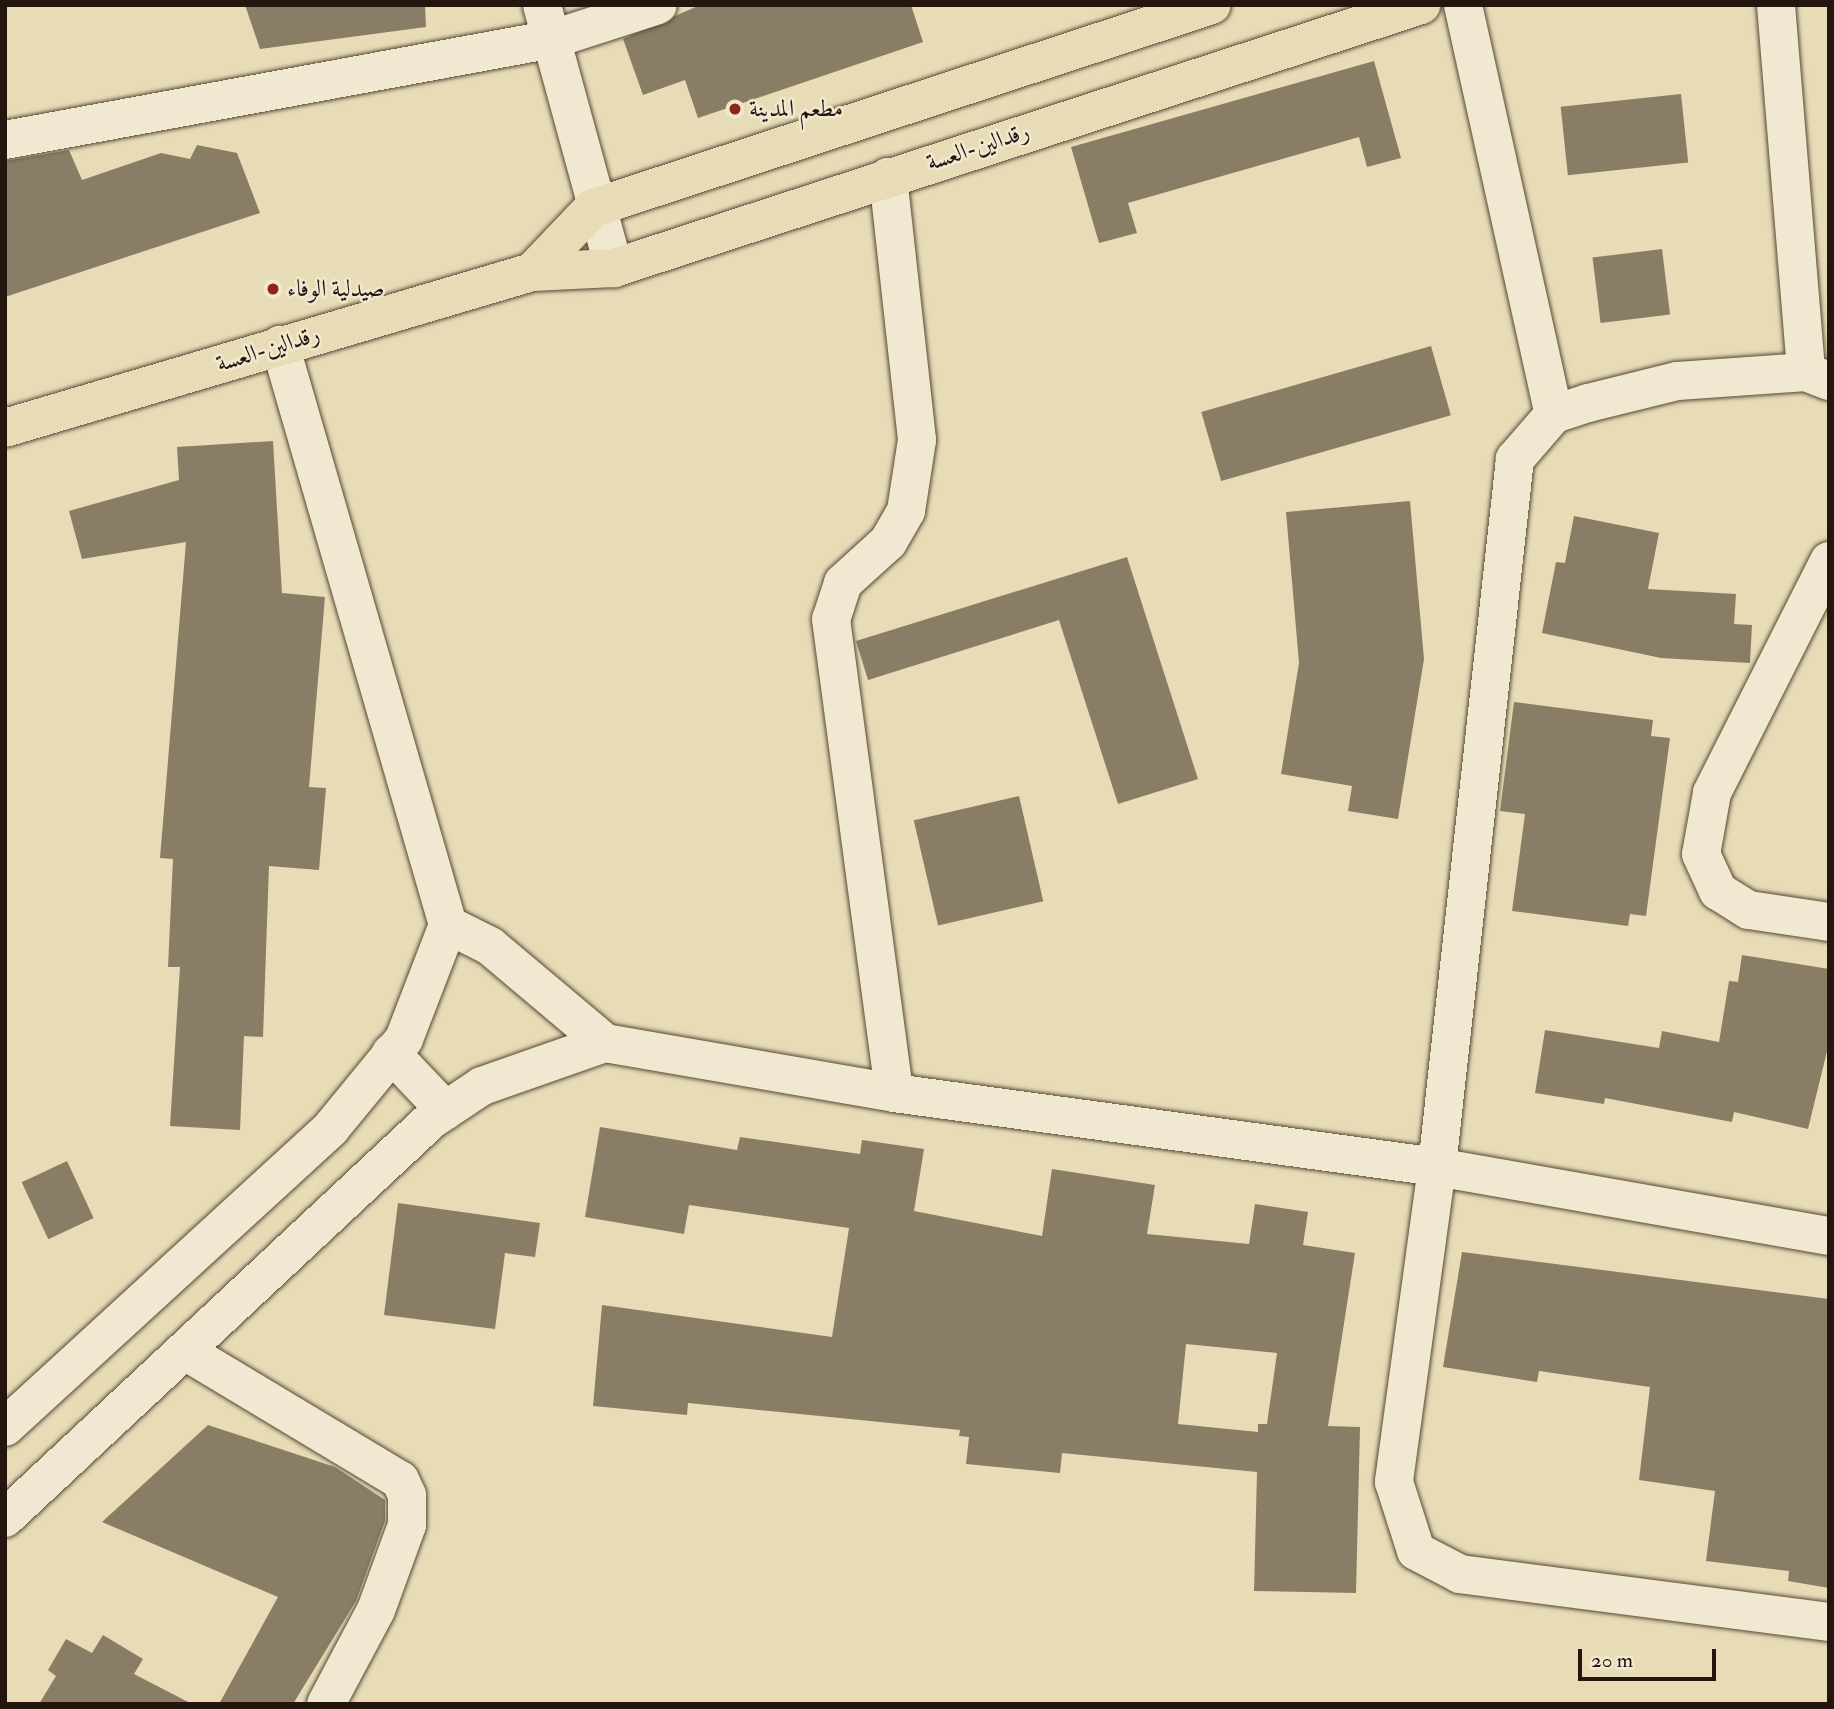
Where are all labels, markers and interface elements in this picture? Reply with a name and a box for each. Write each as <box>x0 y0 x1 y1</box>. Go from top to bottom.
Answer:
place label: مطعم المدينة <box>749 95 843 123</box>
marker: مطعم المدينة <box>727 101 743 117</box>
street label: رقدالين-العسة <box>923 117 1033 177</box>
place label: صيدلية الوفاء <box>287 275 385 303</box>
marker: صيدلية الوفاء <box>265 281 281 297</box>
street label: رقدالين-العسة <box>213 320 323 378</box>
scale bar <box>1582 1636 1720 1680</box>
text: 20 m <box>1591 1647 1633 1674</box>

